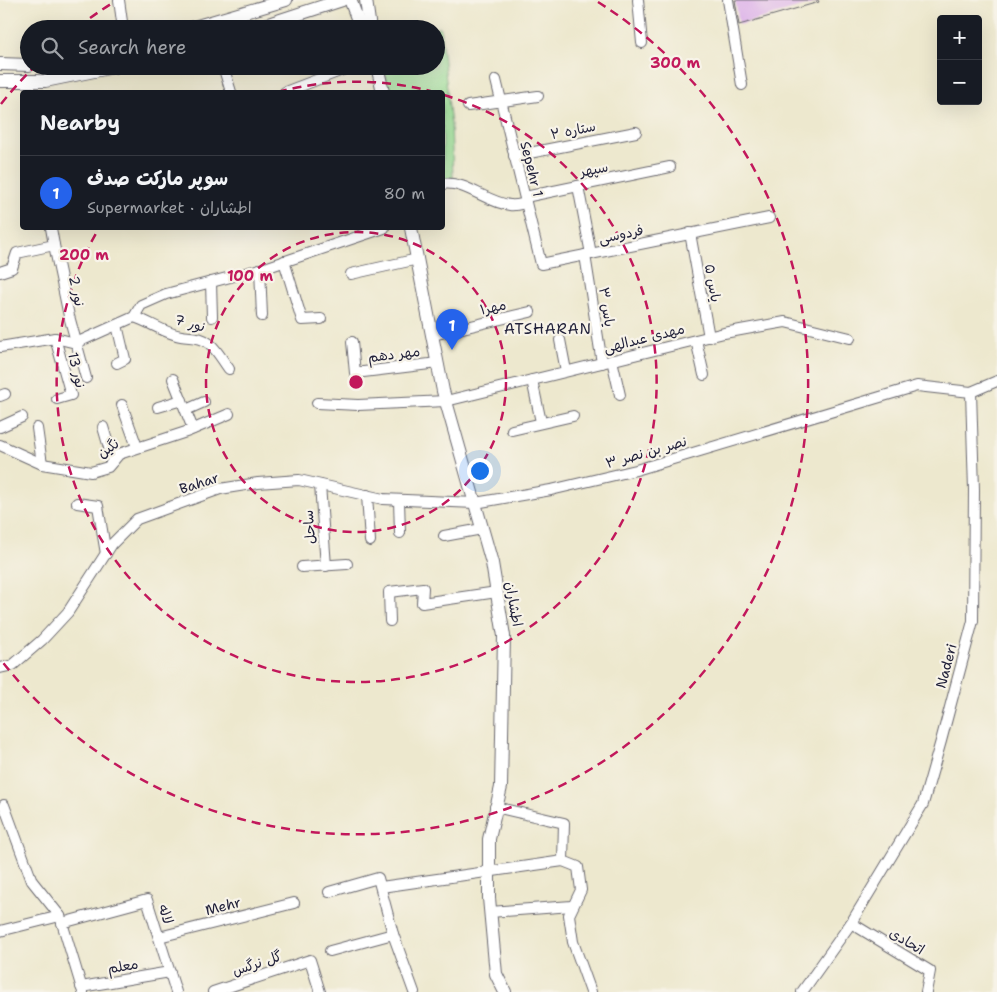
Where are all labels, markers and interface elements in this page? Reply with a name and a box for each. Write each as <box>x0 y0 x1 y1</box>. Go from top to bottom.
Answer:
map controls <box>937 15 982 105</box>
button: + <box>937 15 982 60</box>
search box <box>20 20 445 75</box>
icon: search <box>38 34 66 62</box>
text: Search here <box>78 35 187 60</box>
text: 300 m <box>650 53 700 73</box>
button: − <box>937 60 982 105</box>
text: Nearby <box>40 109 120 137</box>
street label: ستاره ۲ <box>549 117 597 143</box>
street label: Sepehr 1 <box>516 139 548 199</box>
street label: سپهر <box>577 157 610 182</box>
text: سوپر مارکت صدف <box>87 166 228 191</box>
text: 1 <box>52 183 60 204</box>
text: 80 m <box>384 183 425 204</box>
text: Supermarket · اطشاران <box>87 197 252 218</box>
street label: فردوسی <box>597 220 645 248</box>
text: 200 m <box>59 245 109 265</box>
street label: یاس ۵ <box>701 263 725 303</box>
text: 100 m <box>227 266 273 286</box>
street label: نور 2 <box>65 274 89 308</box>
street label: یاس ۳ <box>595 286 619 328</box>
street label: مهر۱ <box>478 295 508 319</box>
pin: 1 <box>436 309 468 350</box>
street label: نور 7 <box>173 310 207 336</box>
district label: ATSHARAN <box>504 319 592 339</box>
street label: مهدی عبدالهی <box>602 319 686 357</box>
street label: مهر دهم <box>367 342 421 368</box>
street label: نور 13 <box>64 350 90 390</box>
centre of rings <box>347 373 365 391</box>
street label: نصر بن نصر ۳ <box>603 432 689 472</box>
street label: نگین <box>94 434 122 462</box>
your location <box>467 458 493 484</box>
street label: Bahar <box>177 468 221 498</box>
street label: ساحل <box>299 509 319 545</box>
street label: اطشاران <box>501 580 527 628</box>
street label: Naderi <box>931 642 961 690</box>
street label: Mehr <box>203 893 243 919</box>
street label: لاله <box>154 902 178 926</box>
street label: اتحادی <box>886 924 928 958</box>
street label: گل نرگس <box>230 947 284 979</box>
street label: معلم <box>106 955 140 979</box>

